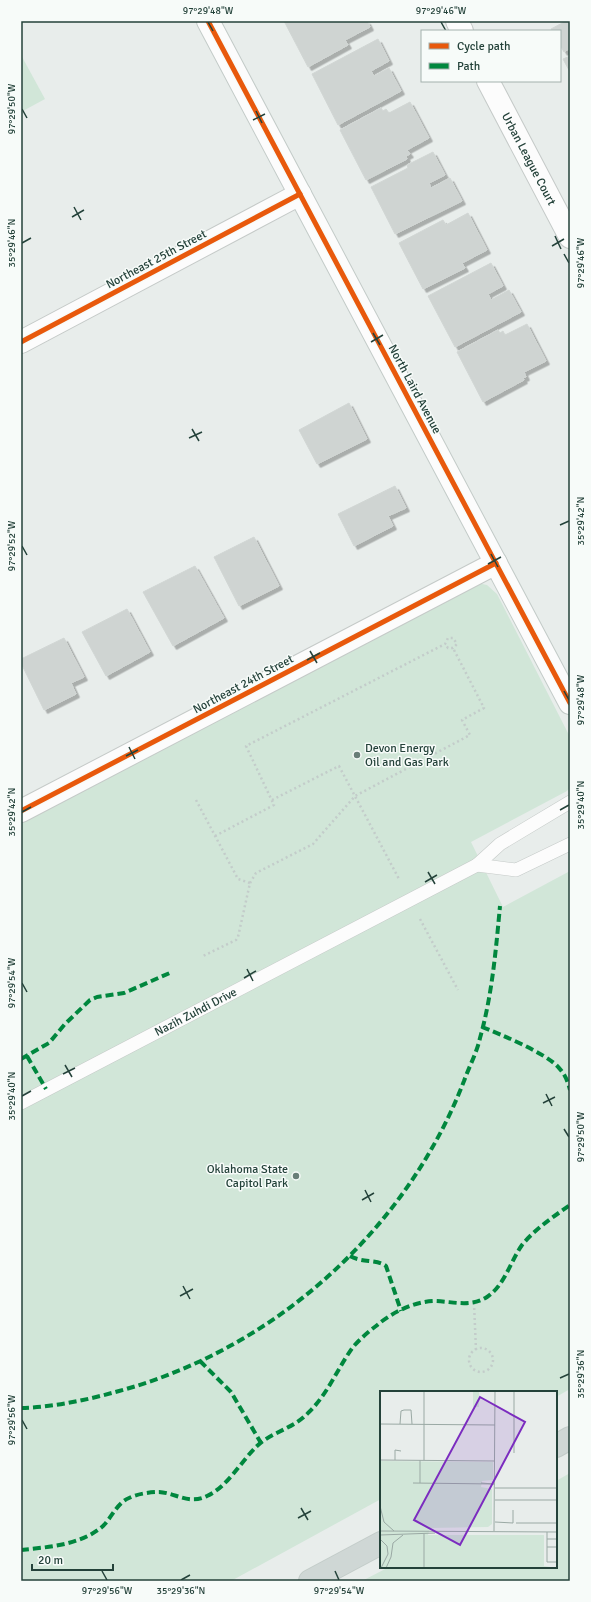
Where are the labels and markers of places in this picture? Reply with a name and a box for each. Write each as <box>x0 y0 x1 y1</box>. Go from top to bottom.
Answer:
place label: Devon Energy Oil and Gas Park <box>365 741 449 770</box>
marker: Devon Energy Oil and Gas Park <box>352 750 362 760</box>
place label: Oklahoma State Capitol Park <box>207 1162 288 1191</box>
marker: Oklahoma State Capitol Park <box>291 1171 301 1181</box>

